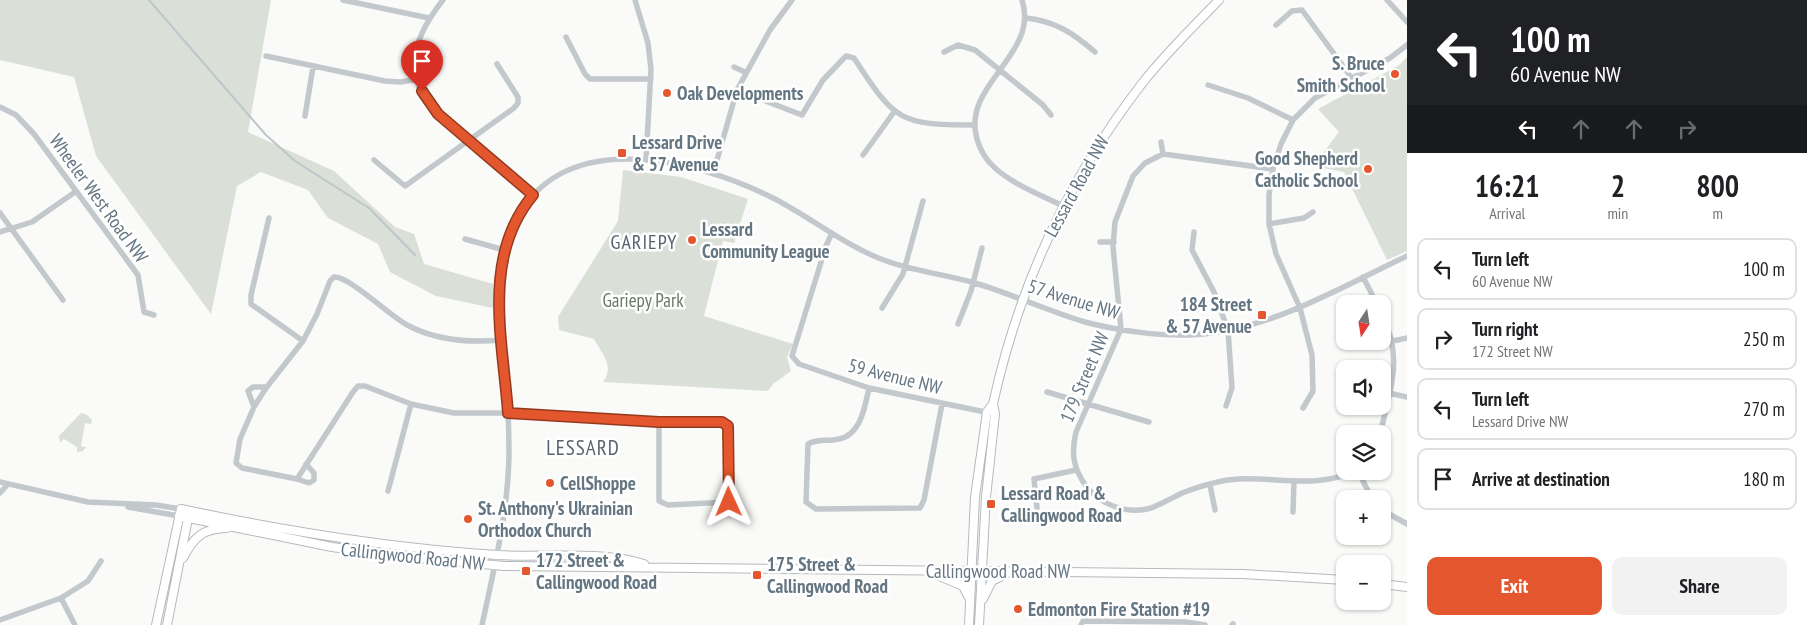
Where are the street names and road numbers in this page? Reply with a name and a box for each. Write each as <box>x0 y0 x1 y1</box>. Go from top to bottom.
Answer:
street label: Wheeler West Road NW <box>44 129 154 267</box>
street label: Lessard Road NW <box>1038 131 1114 241</box>
street label: 57 Avenue NW <box>1025 274 1123 324</box>
street label: 179 Street NW <box>1054 328 1114 426</box>
street label: 59 Avenue NW <box>846 353 945 399</box>
street label: Callingwood Road NW <box>340 537 486 576</box>
street label: Callingwood Road NW <box>926 559 1071 583</box>

